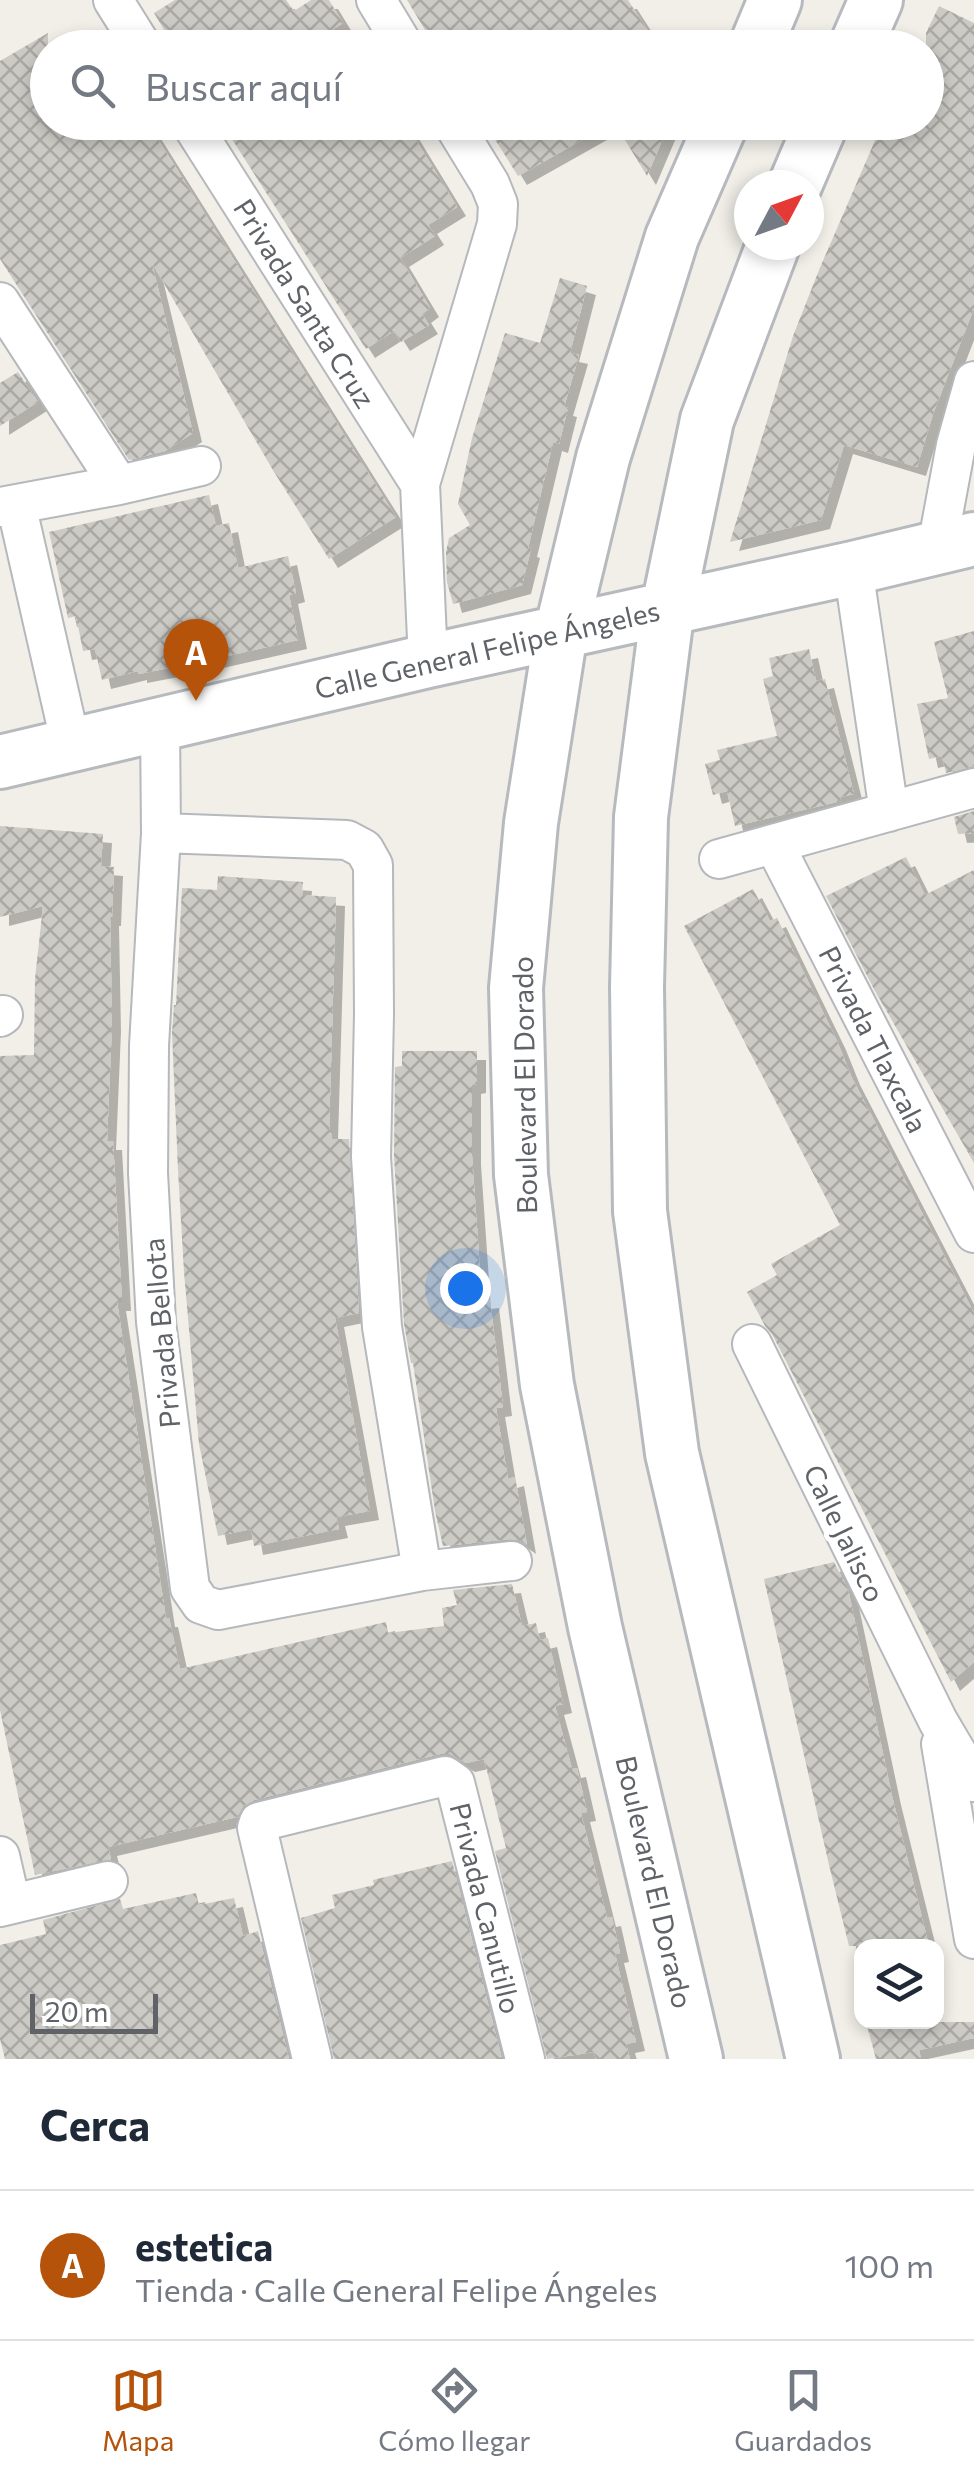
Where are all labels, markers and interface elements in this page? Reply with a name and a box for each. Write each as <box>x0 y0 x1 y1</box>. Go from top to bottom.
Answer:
search box <box>30 30 944 140</box>
icon: search <box>65 58 120 113</box>
text: Buscar aquí <box>145 62 342 109</box>
north arrow <box>734 170 824 260</box>
street label: Privada Santa Cruz <box>227 192 383 414</box>
street label: Calle General Felipe Ángeles <box>311 593 663 705</box>
pin: A <box>164 618 228 701</box>
street label: Privada Tlaxcala <box>812 940 936 1138</box>
street label: Boulevard El Dorado <box>505 956 543 1214</box>
street label: Privada Bellota <box>136 1237 186 1429</box>
your location <box>440 1263 491 1314</box>
street label: Calle Jalisco <box>797 1459 893 1607</box>
street label: Boulevard El Dorado <box>609 1753 701 2011</box>
street label: Privada Canutillo <box>443 1799 529 2017</box>
map controls <box>854 1939 944 2029</box>
button: layers <box>854 1939 944 2029</box>
scale bar <box>30 1989 158 2034</box>
text: 20 m <box>45 1994 109 2028</box>
text: Cerca <box>40 2098 150 2150</box>
text: estetica <box>135 2222 273 2269</box>
text: A <box>61 2245 84 2285</box>
text: 100 m <box>845 2245 934 2285</box>
text: Tienda · Calle General Felipe Ángeles <box>135 2269 658 2309</box>
tab: Mapa <box>102 2363 174 2457</box>
tab: Cómo llegar <box>378 2363 530 2457</box>
tab: Guardados <box>734 2363 872 2457</box>

